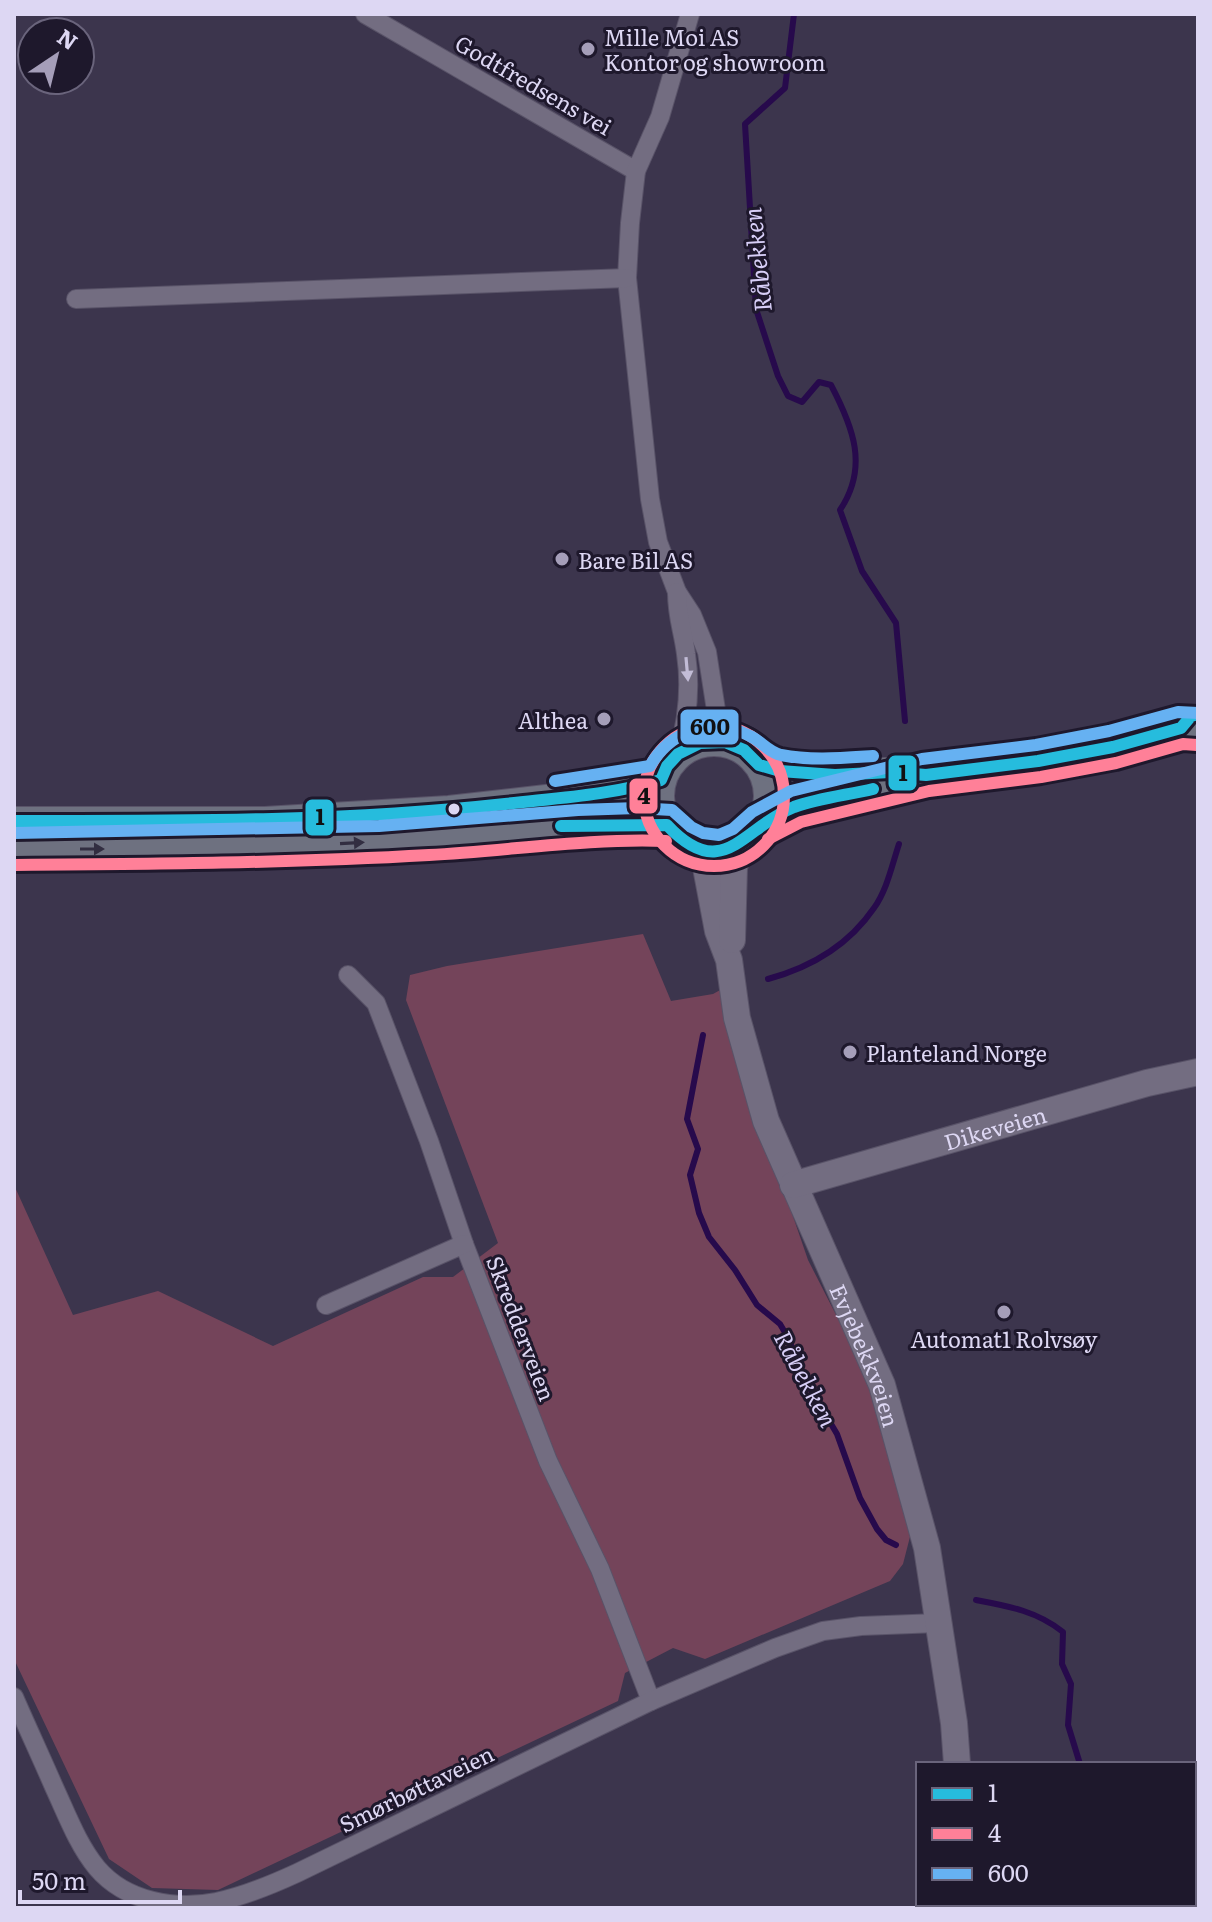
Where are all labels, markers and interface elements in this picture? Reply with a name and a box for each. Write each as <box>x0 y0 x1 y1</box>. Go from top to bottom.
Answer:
north arrow <box>16 16 96 96</box>
text: N <box>51 20 85 57</box>
place label: Mille Moi AS Kontor og showroom <box>604 20 826 78</box>
street label: Godtfredsens vei <box>449 26 619 142</box>
marker: Mille Moi AS Kontor og showroom <box>579 40 597 58</box>
water label: Råbekken <box>733 206 779 314</box>
place label: Bare Bil AS <box>578 543 693 576</box>
marker: Bare Bil AS <box>553 550 571 568</box>
one-way arrow <box>681 657 694 682</box>
place label: Althea <box>518 703 588 736</box>
line badge: 600 <box>679 708 740 746</box>
text: 600 <box>690 709 730 742</box>
marker: Althea <box>595 710 613 728</box>
line badge: 1 <box>887 754 918 792</box>
text: 1 <box>898 755 908 788</box>
line badge: 4 <box>628 777 659 815</box>
text: 4 <box>637 778 651 811</box>
line badge: 1 <box>304 798 335 837</box>
text: 1 <box>315 799 325 832</box>
unlabelled marker <box>446 801 462 817</box>
one-way arrow <box>340 837 365 850</box>
one-way arrow <box>80 843 105 855</box>
place label: Planteland Norge <box>866 1036 1047 1069</box>
marker: Planteland Norge <box>841 1043 859 1061</box>
street label: Dikeveien <box>940 1096 1050 1157</box>
street label: Skredderveien <box>479 1251 565 1405</box>
street label: Evjebekkveien <box>823 1278 909 1431</box>
marker: Automat1 Rolvsøy <box>995 1303 1013 1321</box>
place label: Automat1 Rolvsøy <box>911 1322 1098 1355</box>
water label: Råbekken <box>767 1323 847 1433</box>
street label: Smørbøttaveien <box>333 1736 499 1840</box>
legend <box>916 1762 1196 1906</box>
text: 1 <box>988 1774 998 1809</box>
text: 4 <box>988 1814 1001 1849</box>
scale bar <box>20 1854 180 1904</box>
text: 600 <box>988 1854 1029 1889</box>
text: 50 m <box>32 1862 86 1897</box>

